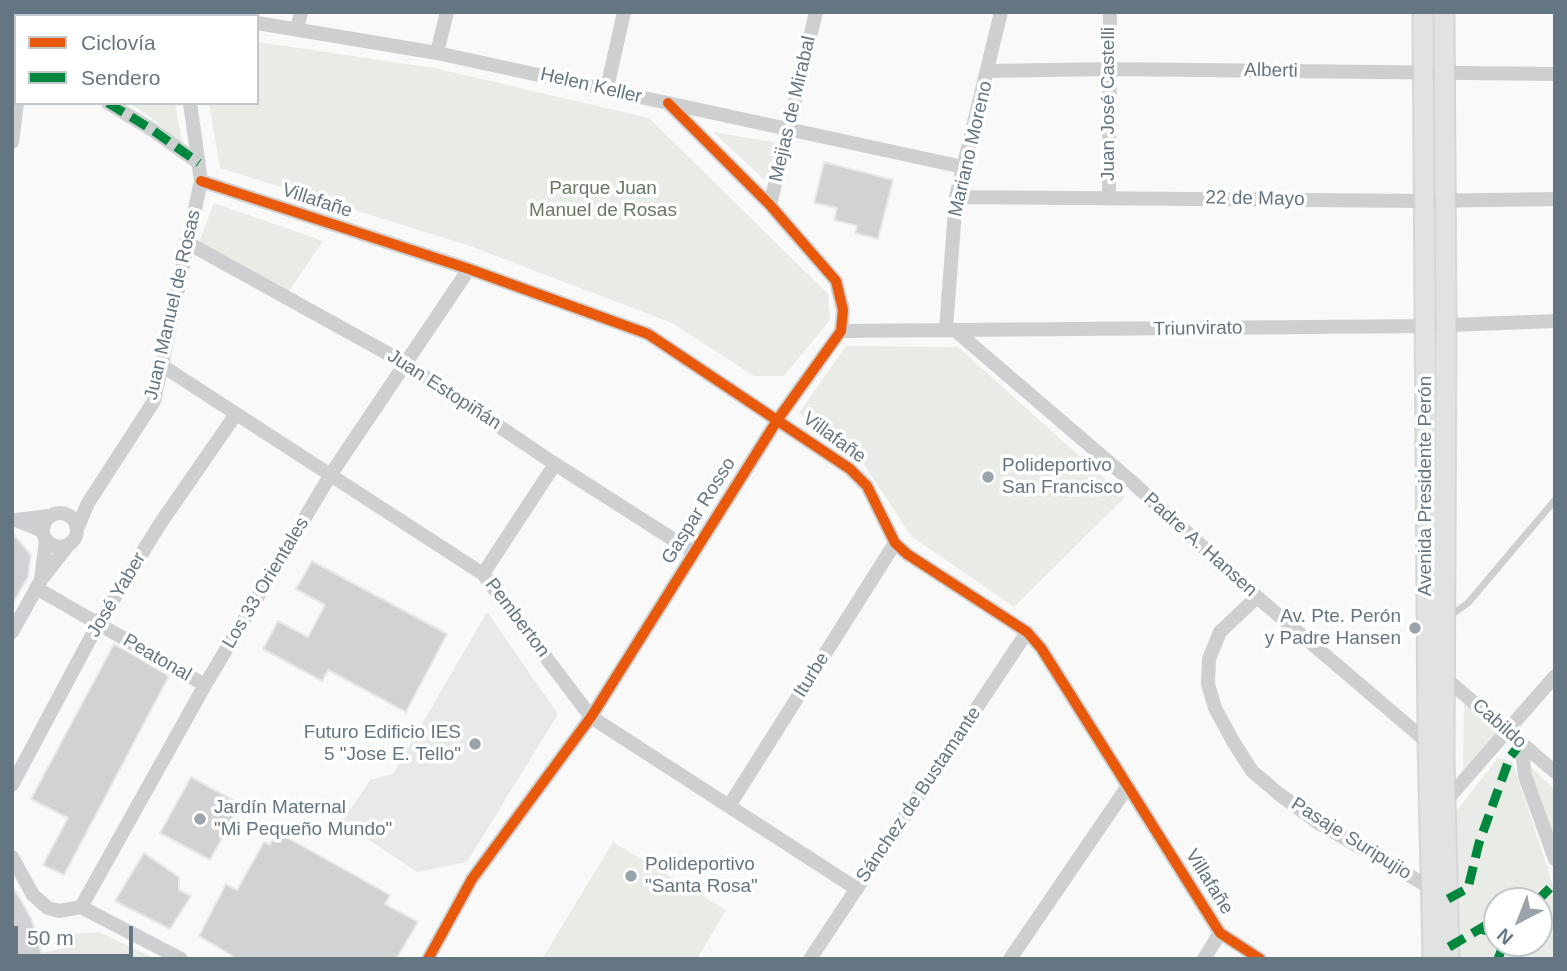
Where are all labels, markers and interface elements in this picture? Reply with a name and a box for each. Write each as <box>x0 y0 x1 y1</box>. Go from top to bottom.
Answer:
legend <box>14 14 259 105</box>
street label: Juan José Castelli <box>1098 27 1120 181</box>
text: Ciclovía <box>81 31 156 54</box>
street label: Mejias de Mirabal <box>765 34 821 184</box>
street label: Alberti <box>1244 59 1298 83</box>
street label: Helen Keller <box>538 63 644 109</box>
text: Sendero <box>81 66 160 89</box>
street label: Mariano Moreno <box>944 79 998 219</box>
park label: Parque Juan Manuel de Rosas <box>529 178 677 222</box>
street label: Villafañe <box>279 179 355 223</box>
street label: 22 de Mayo <box>1205 187 1305 211</box>
street label: Juan Manuel de Rosas <box>140 208 206 402</box>
street label: Triunvirato <box>1153 317 1243 341</box>
street label: Juan Estopiñán <box>383 345 505 435</box>
street label: Avenida Presidente Perón <box>1415 376 1437 596</box>
street label: Villafañe <box>798 407 870 469</box>
street label: Gaspar Rosso <box>657 453 741 569</box>
place label: Polideportivo San Francisco <box>1002 455 1123 499</box>
marker: Polideportivo San Francisco <box>980 469 996 485</box>
street label: Padre A. Hansen <box>1139 488 1261 602</box>
street label: Los 33 Orientales <box>218 513 314 653</box>
street label: José Yaber <box>83 549 151 641</box>
street label: Pemberton <box>480 574 554 662</box>
place label: Av. Pte. Perón y Padre Hansen <box>1265 606 1401 650</box>
marker: Av. Pte. Perón y Padre Hansen <box>1407 620 1423 636</box>
street label: Peatonal <box>119 629 195 687</box>
street label: Iturbe <box>789 648 835 702</box>
street label: Cabildo <box>1467 694 1531 754</box>
street label: Sánchez de Bustamante <box>852 703 986 887</box>
place label: Futuro Edificio IES 5 "Jose E. Tello" <box>304 722 461 766</box>
marker: Futuro Edificio IES 5 "Jose E. Tello" <box>467 736 483 752</box>
street label: Pasaje Suripujio <box>1287 793 1415 885</box>
place label: Jardín Maternal "Mi Pequeño Mundo" <box>214 797 392 841</box>
marker: Jardín Maternal "Mi Pequeño Mundo" <box>192 811 208 827</box>
street label: Villafañe <box>1180 845 1238 919</box>
place label: Polideportivo "Santa Rosa" <box>645 854 758 898</box>
marker: Polideportivo "Santa Rosa" <box>623 868 639 884</box>
north arrow <box>1483 887 1553 957</box>
scale bar <box>18 912 136 956</box>
text: N <box>1493 924 1517 949</box>
text: 50 m <box>27 926 74 949</box>

